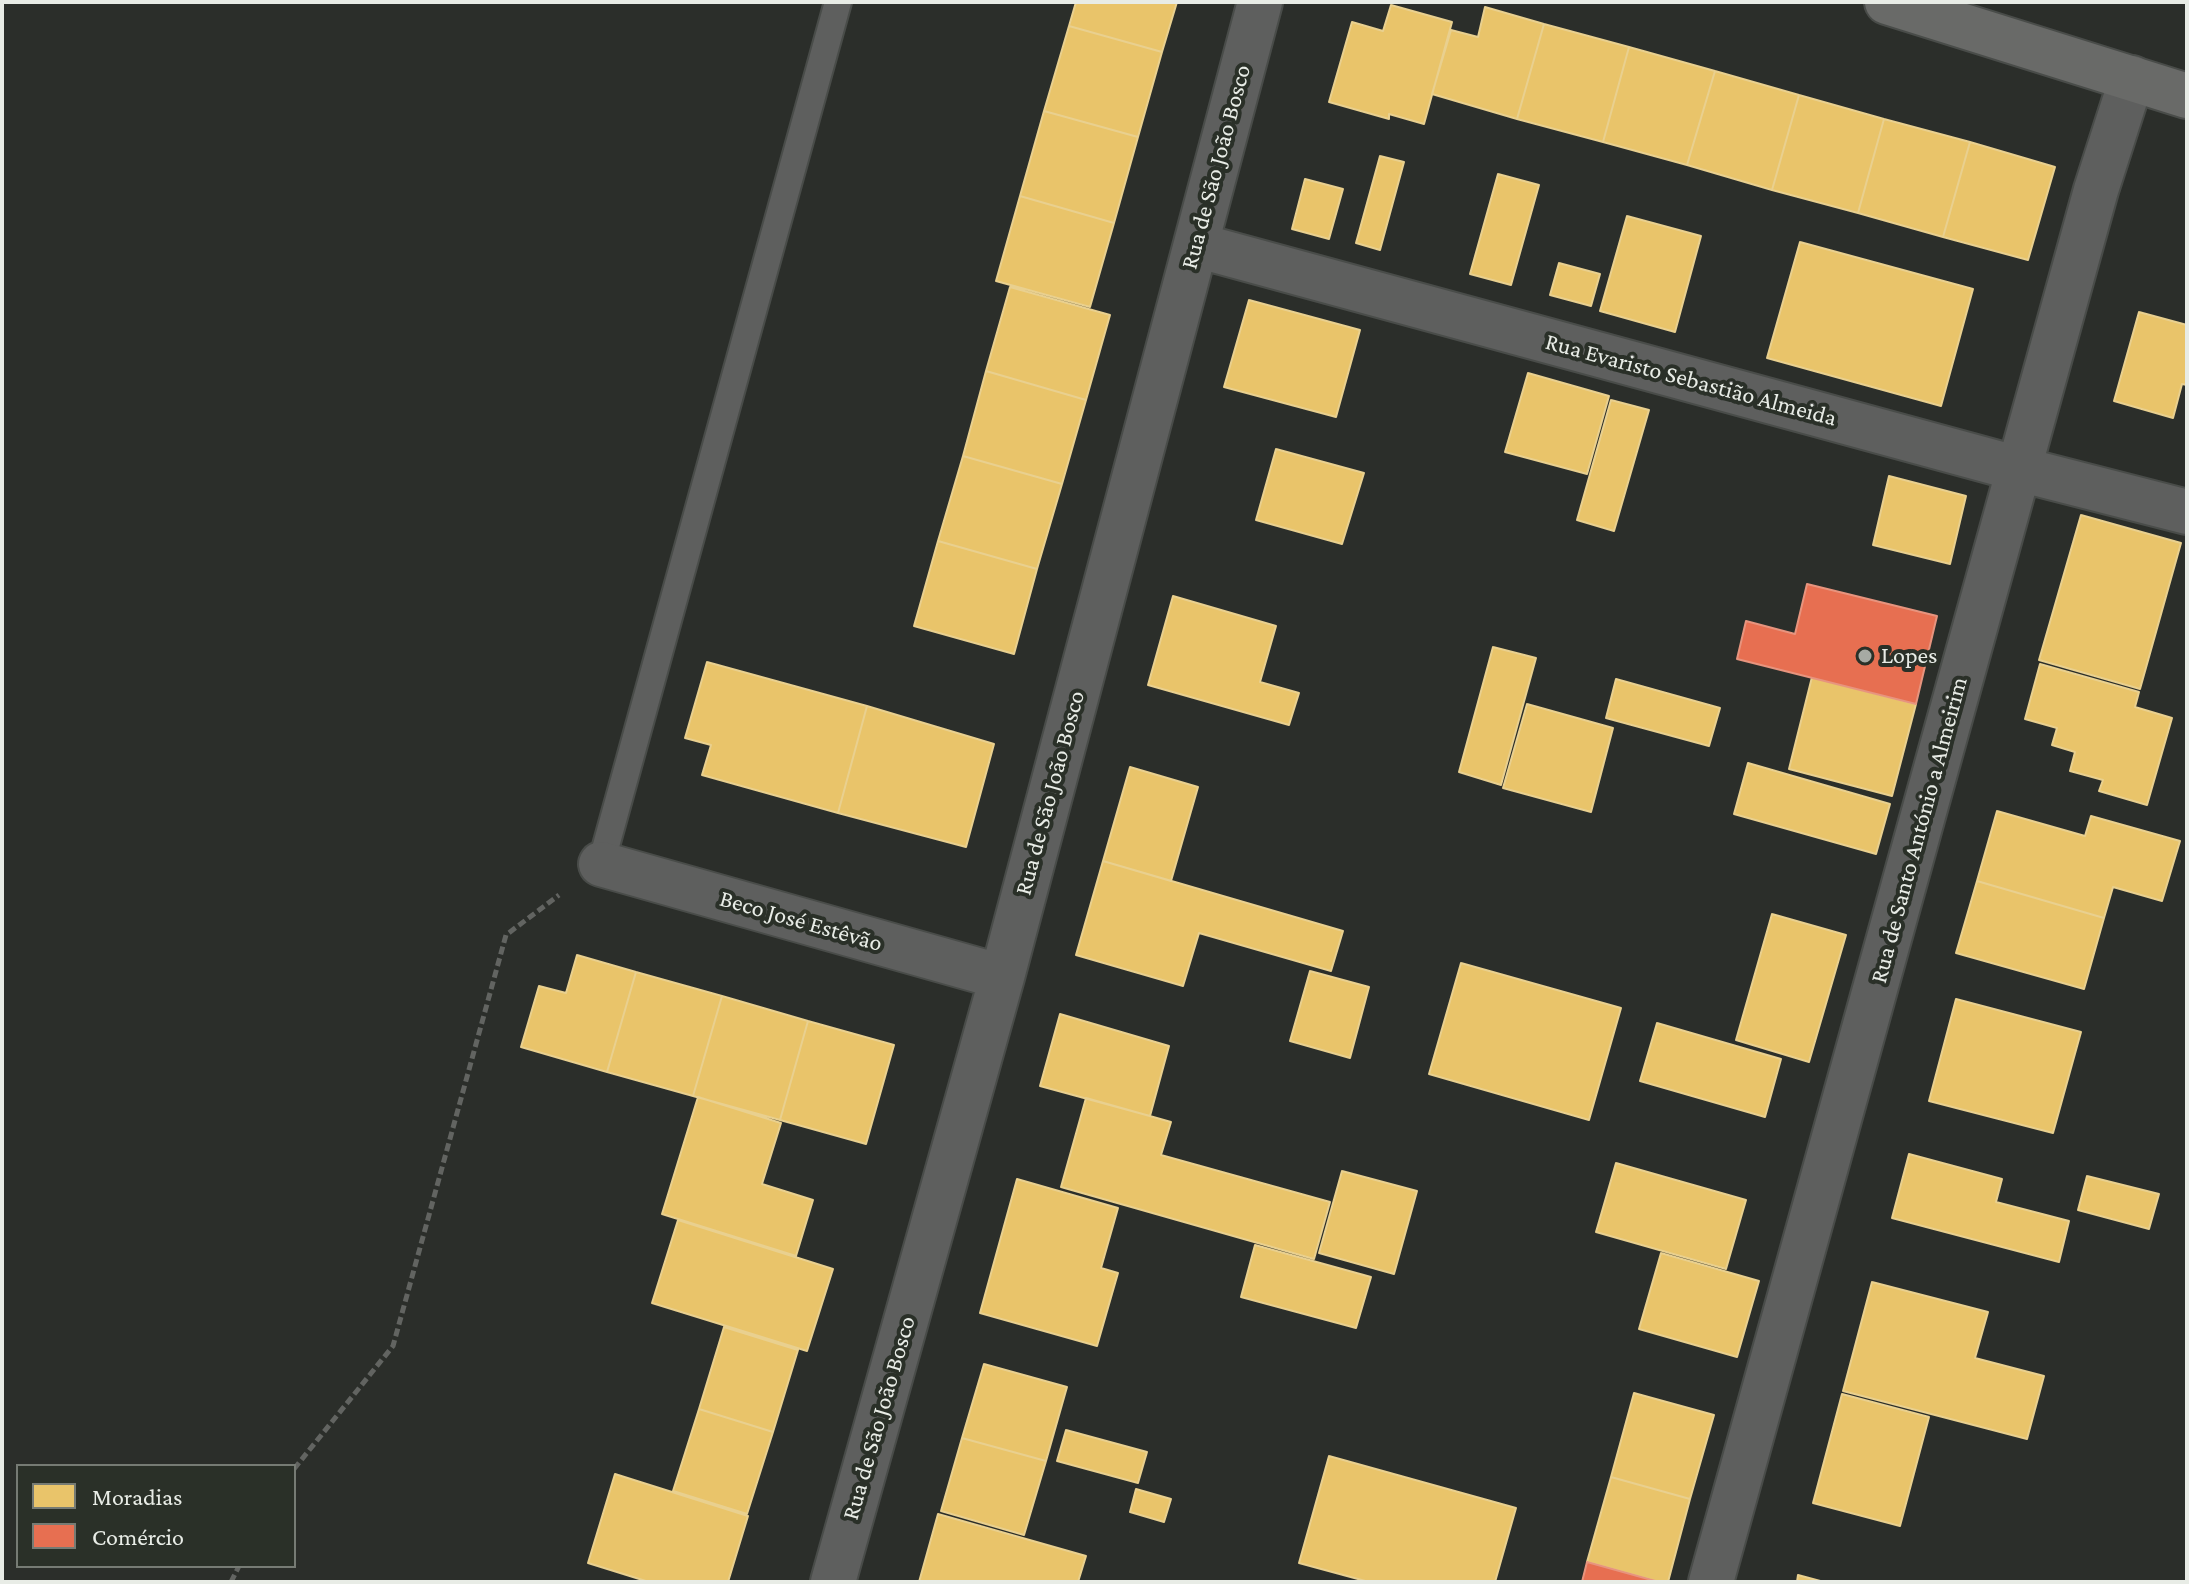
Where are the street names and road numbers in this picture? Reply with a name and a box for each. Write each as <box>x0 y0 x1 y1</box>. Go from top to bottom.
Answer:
street label: Rua de São João Bosco <box>1175 62 1257 272</box>
street label: Rua Evaristo Sebastião Almeida <box>1542 327 1840 433</box>
street label: Rua de Santo António a Almeirim <box>1864 674 1974 986</box>
street label: Rua de São João Bosco <box>1009 688 1091 898</box>
street label: Beco José Estêvão <box>716 884 886 958</box>
street label: Rua de São João Bosco <box>836 1313 922 1523</box>

